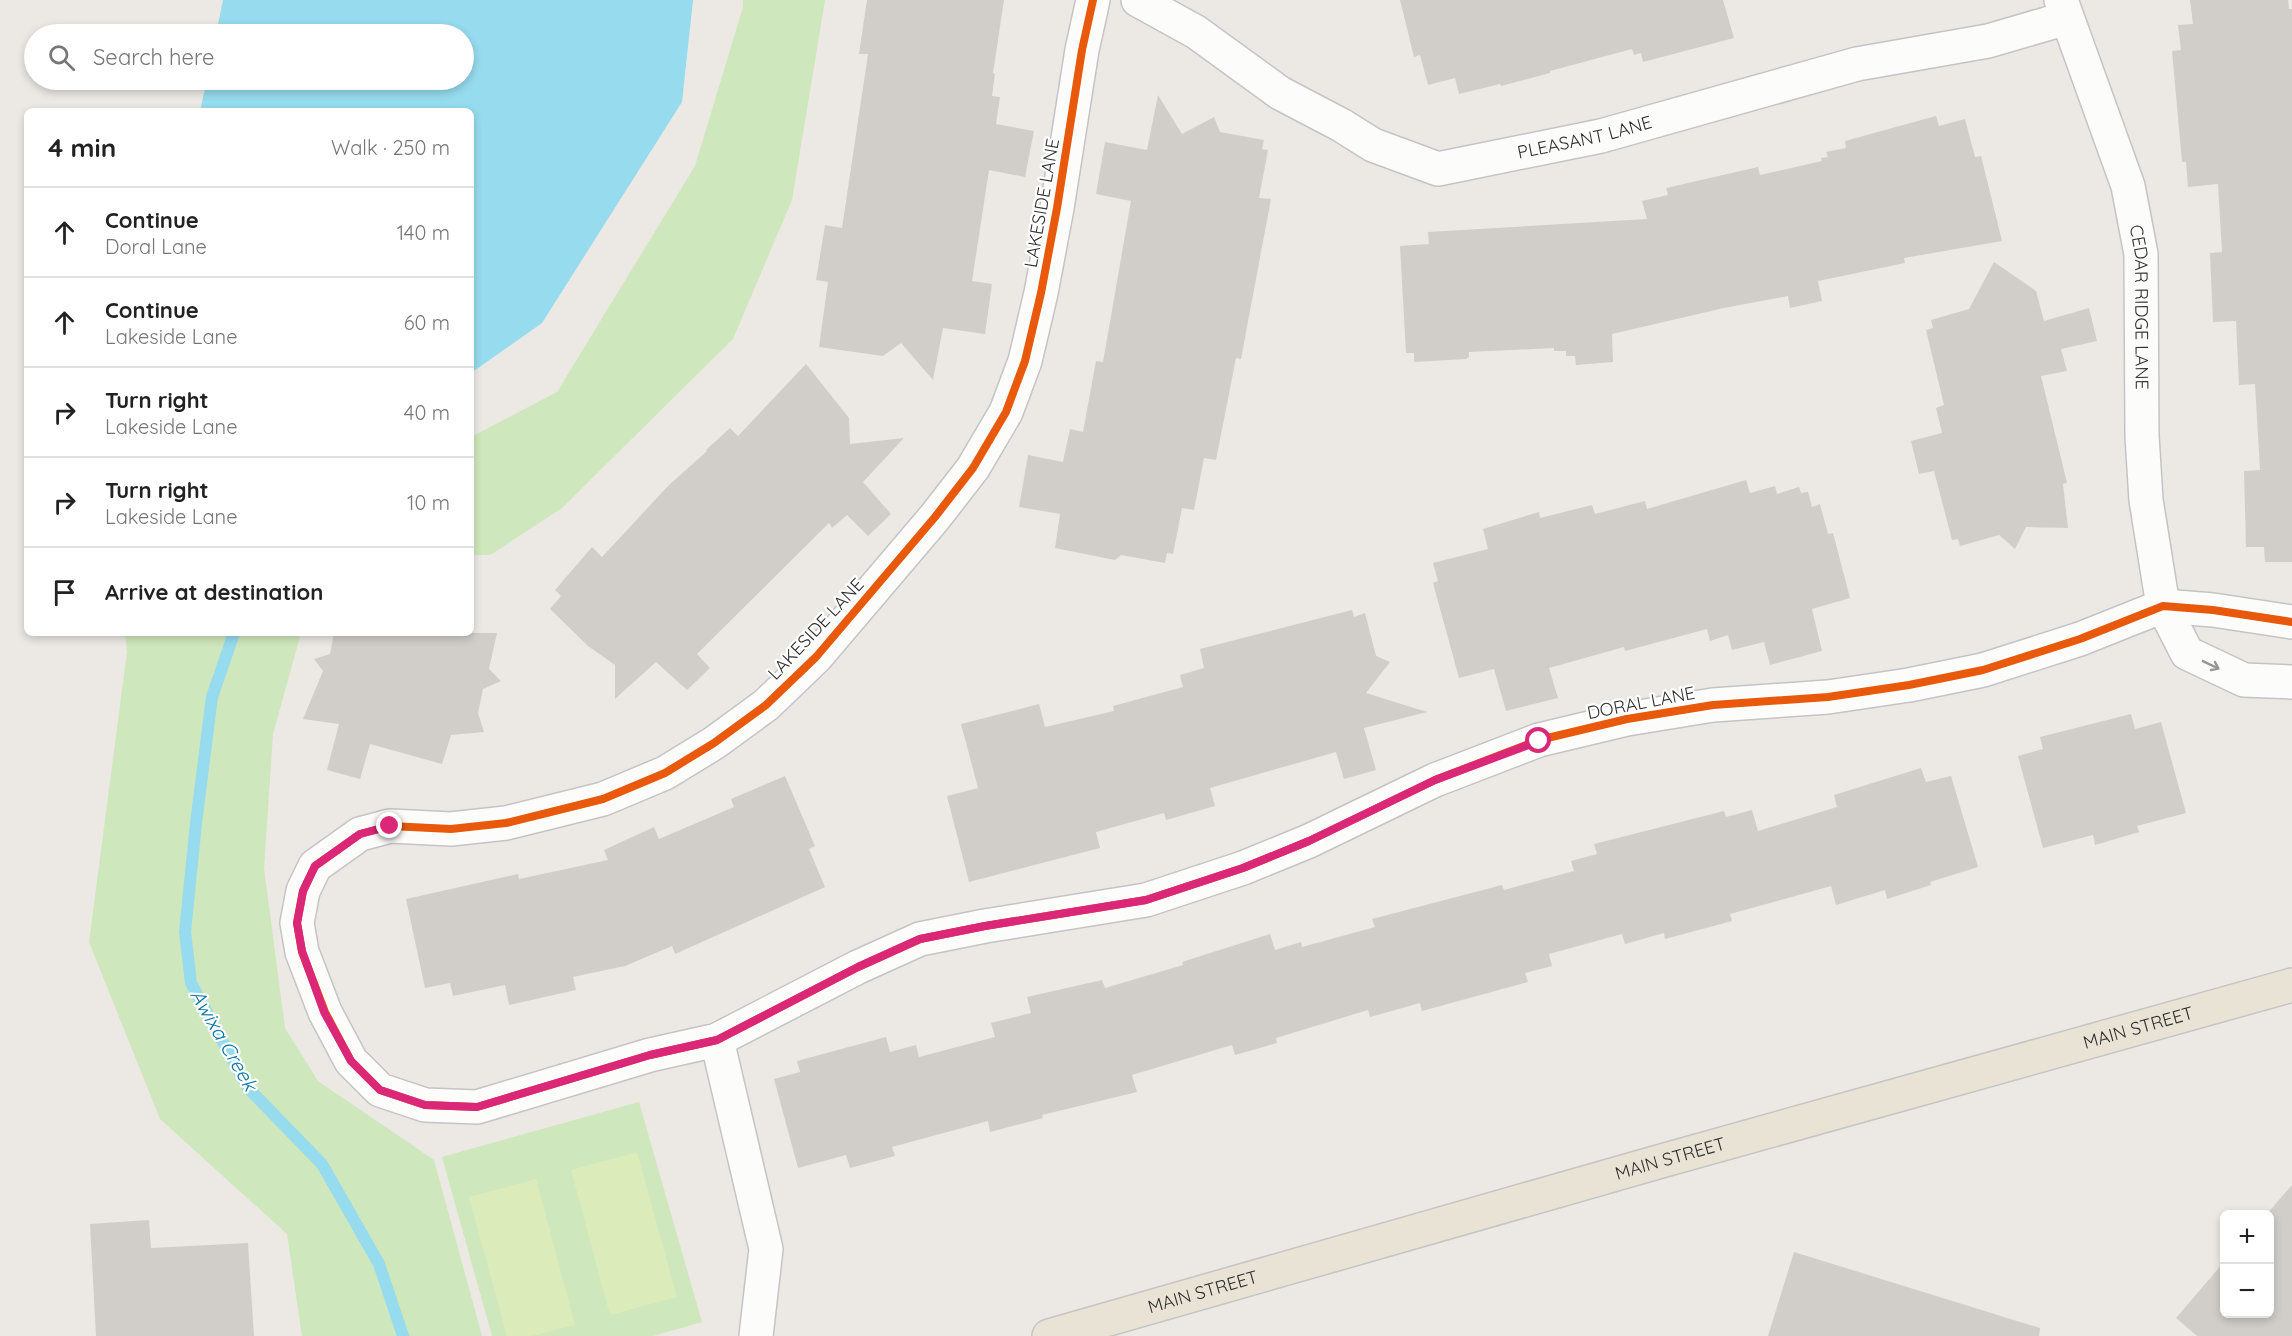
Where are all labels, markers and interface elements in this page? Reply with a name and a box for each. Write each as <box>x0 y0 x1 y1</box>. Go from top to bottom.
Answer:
search box <box>24 24 474 90</box>
icon: search <box>45 41 78 74</box>
text: Search here <box>93 43 214 71</box>
street label: PLEASANT LANE <box>1515 110 1654 164</box>
text: 4 min <box>48 131 116 164</box>
text: Walk · 250 m <box>331 135 450 160</box>
street label: LAKESIDE LANE <box>1019 136 1064 269</box>
text: Continue <box>105 206 199 234</box>
icon: ahead <box>48 216 81 249</box>
text: 140 m <box>397 220 450 245</box>
street label: CEDAR RIDGE LANE <box>2125 223 2154 390</box>
text: Doral Lane <box>105 234 207 259</box>
text: Continue <box>105 296 199 324</box>
icon: ahead <box>48 306 81 339</box>
text: 60 m <box>404 310 450 335</box>
text: Lakeside Lane <box>105 324 237 349</box>
text: Turn right <box>105 386 209 414</box>
icon: right <box>48 396 81 429</box>
text: 40 m <box>404 400 450 425</box>
text: Lakeside Lane <box>105 414 237 439</box>
text: Turn right <box>105 476 209 504</box>
icon: right <box>48 486 81 519</box>
text: 10 m <box>407 490 450 515</box>
text: Lakeside Lane <box>105 504 237 529</box>
street label: LAKESIDE LANE <box>763 573 869 684</box>
icon: arrive <box>48 576 81 609</box>
text: Arrive at destination <box>105 578 323 606</box>
one-way arrow <box>2201 659 2219 671</box>
street label: DORAL LANE <box>1585 681 1697 724</box>
route start <box>1525 727 1551 753</box>
route end <box>376 812 402 838</box>
water label: Awixa Creek <box>185 985 265 1097</box>
street label: MAIN STREET <box>2080 1001 2196 1054</box>
street label: MAIN STREET <box>1612 1132 1728 1185</box>
map controls <box>2220 1210 2274 1318</box>
button: + <box>2220 1210 2274 1264</box>
button: − <box>2220 1264 2274 1318</box>
street label: MAIN STREET <box>1145 1265 1261 1318</box>

